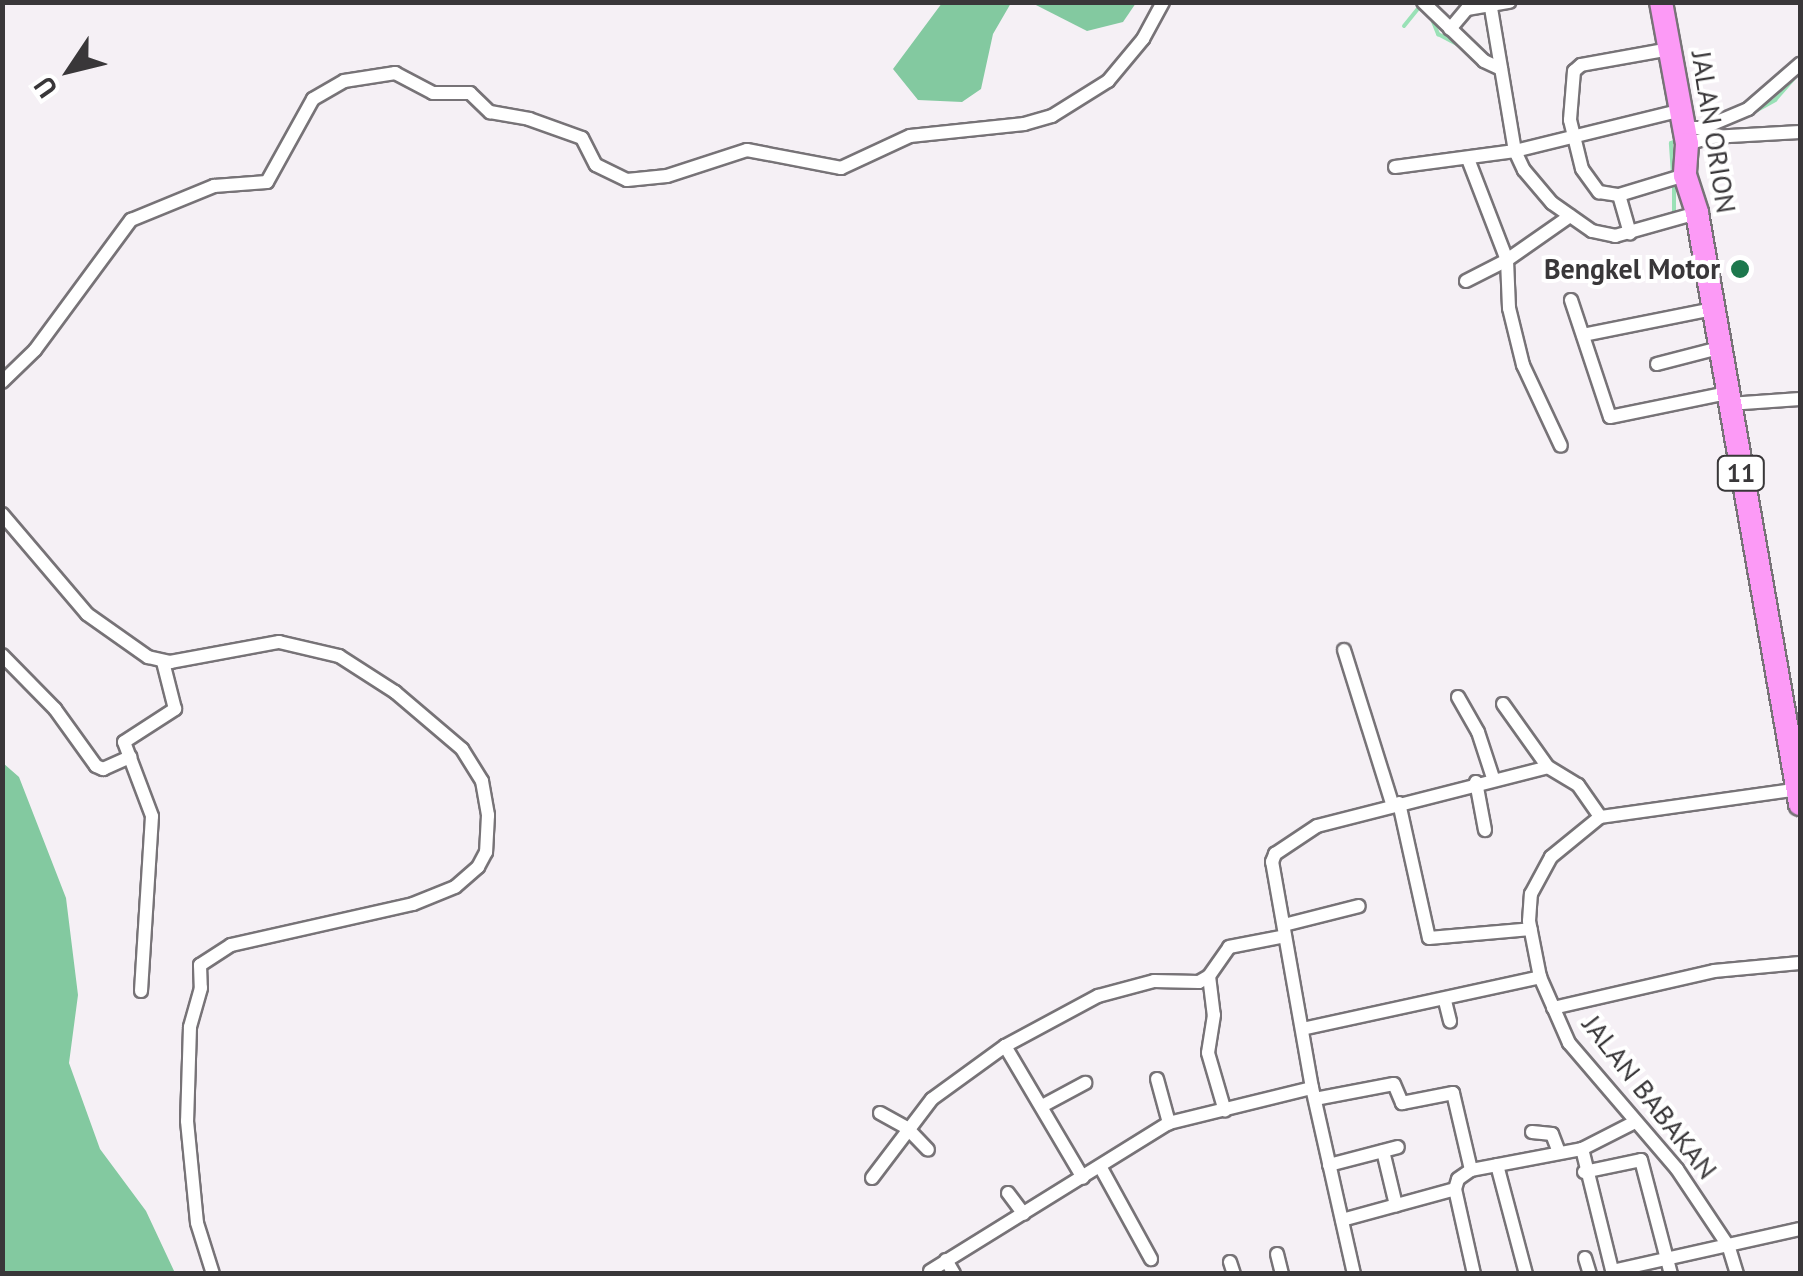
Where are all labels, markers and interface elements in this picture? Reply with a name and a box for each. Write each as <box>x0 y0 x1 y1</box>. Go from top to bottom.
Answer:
north arrow <box>20 20 120 120</box>
street label: JALAN ORION <box>1685 48 1743 216</box>
text: U <box>25 70 65 105</box>
place label: Bengkel Motor <box>1544 252 1720 286</box>
marker: Bengkel Motor <box>1729 258 1751 280</box>
road number: 11 <box>1716 453 1766 493</box>
street label: JALAN BABAKAN <box>1576 1008 1724 1186</box>

